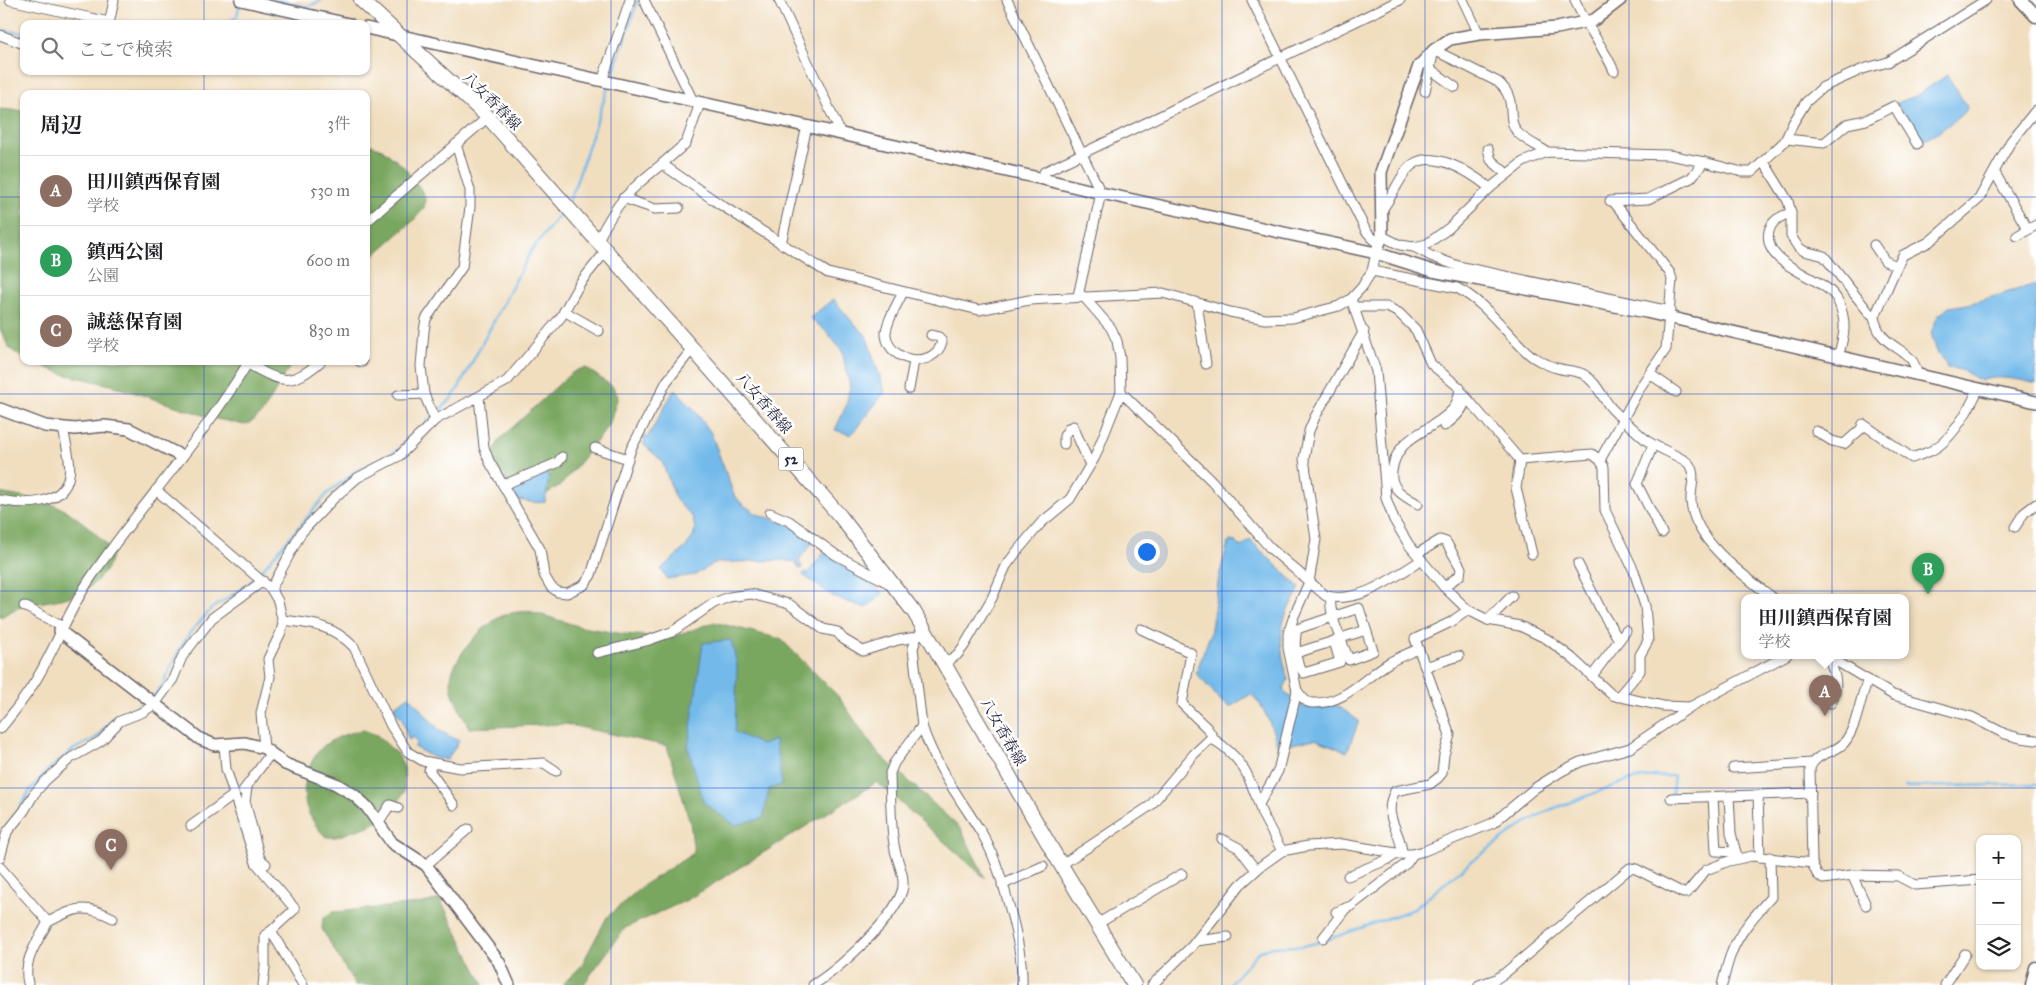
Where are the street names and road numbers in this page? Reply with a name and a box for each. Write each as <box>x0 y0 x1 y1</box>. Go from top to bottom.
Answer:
street label: 八女香春線 <box>459 68 525 134</box>
street label: 八女香春線 <box>733 369 795 437</box>
road number: 52 <box>778 448 804 470</box>
street label: 八女香春線 <box>976 695 1030 769</box>

